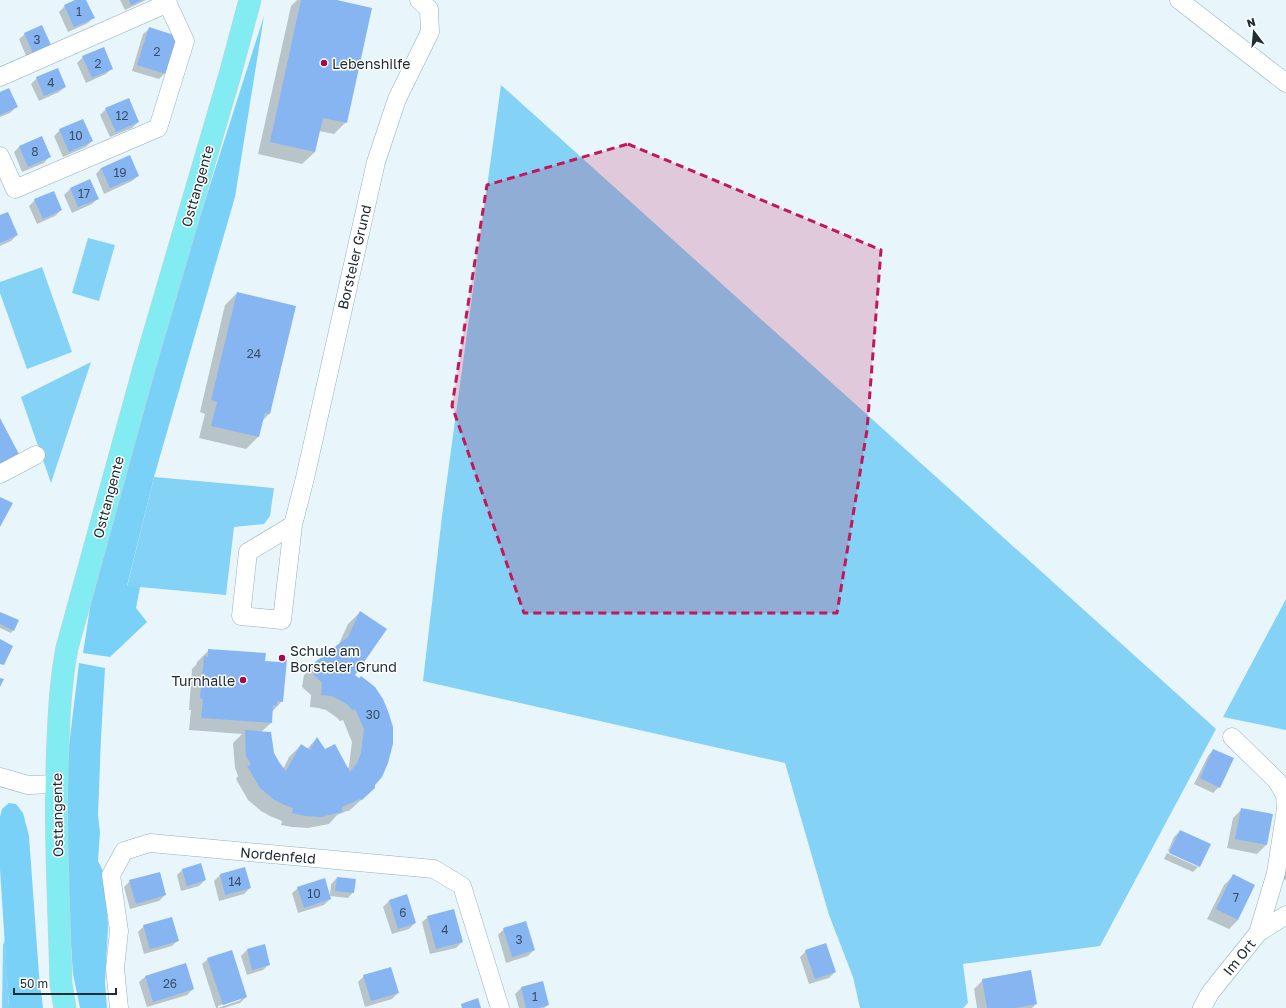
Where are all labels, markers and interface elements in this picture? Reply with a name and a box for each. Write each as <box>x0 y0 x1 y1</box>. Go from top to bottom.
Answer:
house number: 1 <box>76 4 82 19</box>
north arrow <box>1234 12 1274 52</box>
text: N <box>1245 15 1257 29</box>
house number: 3 <box>33 32 41 47</box>
house number: 2 <box>154 44 161 59</box>
place label: Lebenshilfe <box>332 55 410 72</box>
house number: 2 <box>95 56 102 71</box>
marker: Lebenshilfe <box>319 58 329 68</box>
house number: 4 <box>47 75 55 90</box>
house number: 12 <box>116 108 128 123</box>
house number: 10 <box>69 128 83 143</box>
street label: Osttangente <box>177 143 217 229</box>
house number: 8 <box>31 144 39 159</box>
house number: 19 <box>113 165 127 180</box>
house number: 17 <box>78 186 90 201</box>
street label: Borsteler Grund <box>334 203 374 311</box>
house number: 24 <box>247 346 261 361</box>
street label: Osttangente <box>89 454 127 540</box>
place label: Schule am Borsteler Grund <box>290 642 397 675</box>
marker: Schule am Borsteler Grund <box>277 653 287 663</box>
place label: Turnhalle <box>172 672 235 689</box>
marker: Turnhalle <box>238 675 248 685</box>
house number: 30 <box>366 707 380 722</box>
street label: Osttangente <box>48 773 66 857</box>
street label: Nordenfeld <box>240 843 316 867</box>
house number: 14 <box>228 874 242 889</box>
house number: 10 <box>307 886 321 901</box>
house number: 7 <box>1233 890 1239 905</box>
house number: 6 <box>399 905 407 920</box>
house number: 4 <box>441 922 449 937</box>
house number: 3 <box>515 932 523 947</box>
street label: Im Ort <box>1219 935 1259 979</box>
scale bar <box>14 970 116 996</box>
text: 50 m <box>20 976 48 991</box>
house number: 26 <box>163 976 177 991</box>
house number: 1 <box>532 989 538 1004</box>

